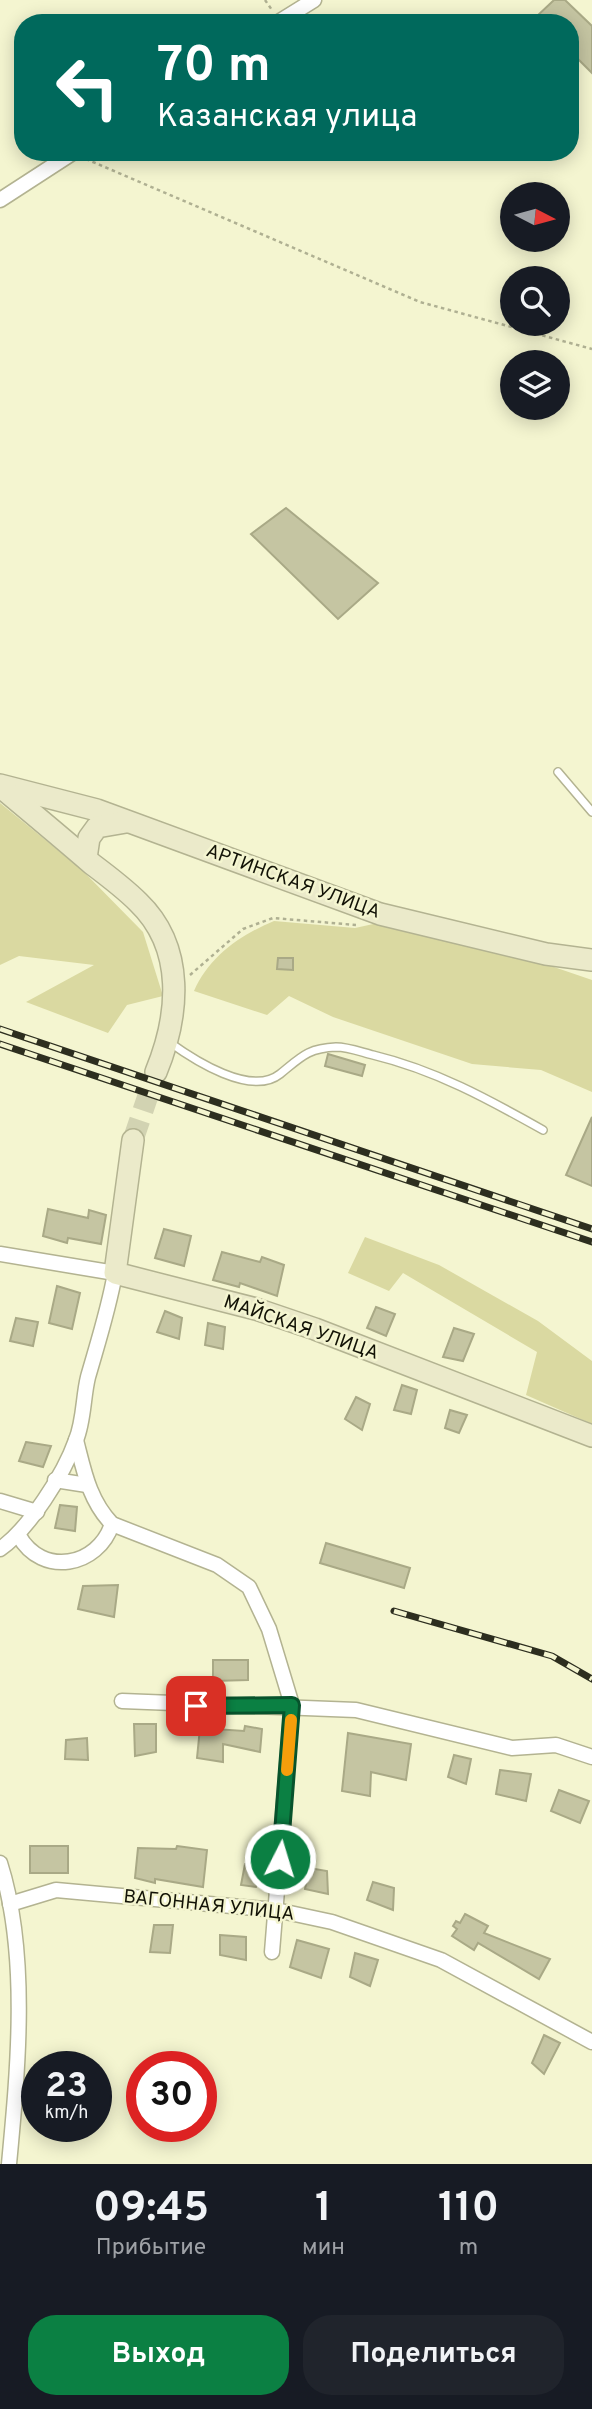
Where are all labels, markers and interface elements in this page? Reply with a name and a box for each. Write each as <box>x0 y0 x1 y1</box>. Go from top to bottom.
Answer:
text: 70 m <box>157 37 271 99</box>
icon: left <box>42 42 133 133</box>
text: Казанская улица <box>157 98 417 138</box>
north arrow <box>500 182 570 252</box>
map controls <box>500 182 570 420</box>
button: search <box>500 266 570 336</box>
button: layers <box>500 350 570 420</box>
street label: АРТИНСКАЯ УЛИЦА <box>203 839 383 925</box>
street label: МАЙСКАЯ УЛИЦА <box>220 1289 382 1366</box>
pin <box>166 1676 226 1736</box>
icon: arrive <box>177 1687 215 1725</box>
position arrow <box>243 1822 317 1896</box>
street label: ВАГОННАЯ УЛИЦА <box>122 1885 296 1927</box>
speed limit sign: 30 <box>126 2051 217 2142</box>
text: 23 <box>45 2065 88 2109</box>
text: km/h <box>45 2102 88 2125</box>
text: 09:45 <box>93 2183 209 2236</box>
text: 1 <box>315 2183 332 2236</box>
text: 110 <box>438 2183 499 2236</box>
text: Прибытие <box>96 2234 206 2263</box>
text: мин <box>302 2234 345 2263</box>
text: m <box>459 2234 478 2263</box>
button: Выход <box>28 2315 289 2395</box>
button: Поделиться <box>303 2315 564 2395</box>

